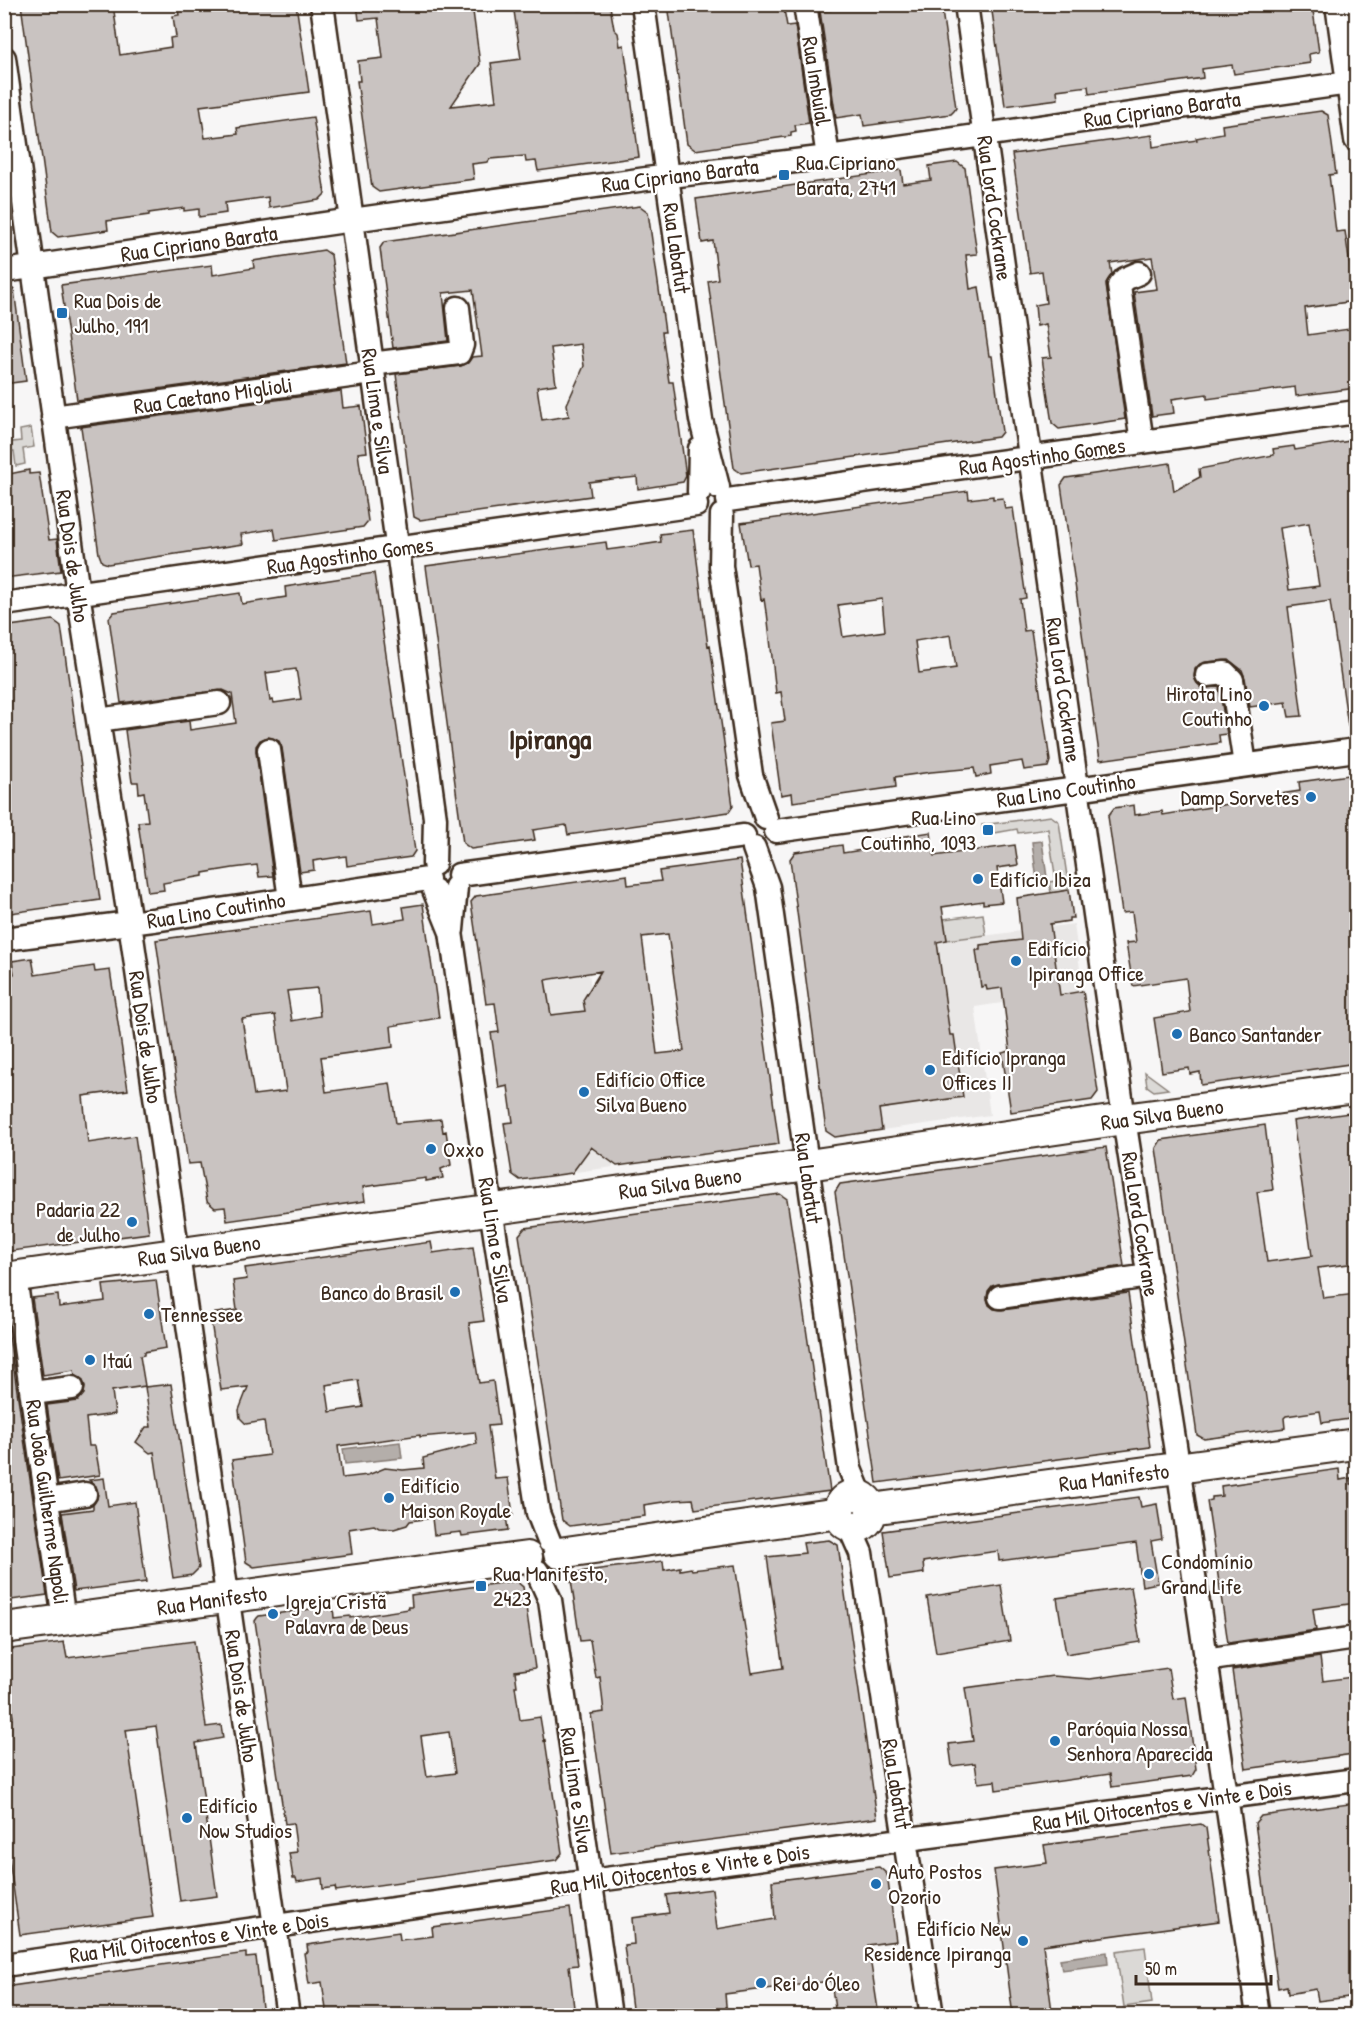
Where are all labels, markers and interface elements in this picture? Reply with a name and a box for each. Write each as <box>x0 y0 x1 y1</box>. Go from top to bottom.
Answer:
street label: Rua Imbuial <box>795 34 839 128</box>
street label: Rua Cipriano Barata <box>1082 83 1243 135</box>
street label: Rua Lord Cockrane <box>970 134 1020 283</box>
place label: Rua Cipriano Barata, 2741 <box>796 147 896 202</box>
street label: Rua Cipriano Barata <box>600 150 761 200</box>
marker: Rua Cipriano Barata, 2741 <box>777 168 791 182</box>
street label: Rua Labatut <box>656 201 698 296</box>
street label: Rua Cipriano Barata <box>119 217 280 269</box>
place label: Rua Dois de Julho, 191 <box>74 285 162 340</box>
marker: Rua Dois de Julho, 191 <box>55 306 69 320</box>
street label: Rua Lima e Silva <box>354 346 402 476</box>
street label: Rua Caetano Miglioli <box>132 369 294 421</box>
street label: Rua Agostinho Gomes <box>957 429 1127 483</box>
street label: Rua Dois de Julho <box>49 488 97 624</box>
street label: Rua Agostinho Gomes <box>265 528 435 582</box>
street label: Rua Lord Cockrane <box>1039 616 1089 765</box>
place label: Hirota Lino Coutinho <box>1166 678 1252 733</box>
marker: Hirota Lino Coutinho <box>1257 699 1271 713</box>
district label: Ipiranga <box>509 720 591 759</box>
street label: Rua Lino Coutinho <box>995 765 1137 815</box>
place label: Damp Sorvetes <box>1181 782 1299 812</box>
marker: Damp Sorvetes <box>1304 790 1318 804</box>
place label: Rua Lino Coutinho, 1093 <box>860 802 976 857</box>
marker: Rua Lino Coutinho, 1093 <box>981 823 995 837</box>
place label: Edifício Ibiza <box>990 864 1091 894</box>
marker: Edifício Ibiza <box>971 872 985 886</box>
street label: Rua Lino Coutinho <box>145 884 287 936</box>
place label: Edifício Ipiranga Office <box>1028 933 1144 988</box>
marker: Edifício Ipiranga Office <box>1009 954 1023 968</box>
street label: Rua Dois de Julho <box>122 969 170 1105</box>
place label: Banco Santander <box>1189 1019 1322 1049</box>
marker: Banco Santander <box>1170 1027 1184 1041</box>
place label: Edifício Ipranga Offices II <box>942 1042 1066 1097</box>
marker: Edifício Ipranga Offices II <box>923 1063 937 1077</box>
place label: Edifício Office Silva Bueno <box>596 1064 706 1119</box>
marker: Edifício Office Silva Bueno <box>577 1085 591 1099</box>
street label: Rua Silva Bueno <box>1099 1091 1225 1137</box>
street label: Rua Labatut <box>788 1131 830 1226</box>
place label: Oxxo <box>443 1134 484 1164</box>
marker: Oxxo <box>424 1142 438 1156</box>
street label: Rua Lord Cockrane <box>1115 1150 1167 1299</box>
street label: Rua Silva Bueno <box>617 1160 743 1206</box>
street label: Rua Lima e Silva <box>471 1175 521 1305</box>
place label: Padaria 22 de Julho <box>36 1194 121 1249</box>
marker: Padaria 22 de Julho <box>125 1215 139 1229</box>
street label: Rua Silva Bueno <box>136 1227 262 1273</box>
place label: Banco do Brasil <box>321 1277 443 1307</box>
marker: Banco do Brasil <box>448 1285 462 1299</box>
place label: Tennessee <box>161 1299 243 1329</box>
marker: Tennessee <box>142 1307 156 1321</box>
place label: Itaú <box>102 1345 132 1375</box>
marker: Itaú <box>83 1353 97 1367</box>
street label: Rua João Guilherme Napoli <box>19 1398 77 1606</box>
street label: Rua Manifesto <box>1057 1455 1171 1499</box>
place label: Edifício Maison Royale <box>401 1470 512 1525</box>
marker: Edifício Maison Royale <box>382 1491 396 1505</box>
place label: Condomínio Grand Life <box>1161 1546 1253 1601</box>
place label: Rua Manifesto, 2423 <box>493 1558 608 1613</box>
marker: Condomínio Grand Life <box>1142 1567 1156 1581</box>
street label: Rua Manifesto <box>155 1577 269 1623</box>
marker: Rua Manifesto, 2423 <box>474 1579 488 1593</box>
place label: Igreja Cristã Palavra de Deus <box>285 1586 409 1641</box>
marker: Igreja Cristã Palavra de Deus <box>266 1607 280 1621</box>
street label: Rua Dois de Julho <box>218 1628 266 1764</box>
place label: Paróquia Nossa Senhora Aparecida <box>1067 1713 1213 1768</box>
street label: Rua Lima e Silva <box>553 1725 601 1855</box>
marker: Paróquia Nossa Senhora Aparecida <box>1048 1734 1062 1748</box>
street label: Rua Labatut <box>875 1737 919 1832</box>
street label: Rua Mil Oitocentos e Vinte e Dois <box>1031 1772 1293 1838</box>
place label: Edifício Now Studios <box>199 1790 292 1845</box>
marker: Edifício Now Studios <box>180 1811 194 1825</box>
street label: Rua Mil Oitocentos e Vinte e Dois <box>549 1836 811 1902</box>
place label: Auto Postos Ozorio <box>888 1856 982 1911</box>
marker: Auto Postos Ozorio <box>869 1877 883 1891</box>
street label: Rua Mil Oitocentos e Vinte e Dois <box>68 1904 330 1970</box>
place label: Edifício New Residence Ipiranga <box>864 1913 1011 1968</box>
marker: Edifício New Residence Ipiranga <box>1016 1934 1030 1948</box>
scale bar <box>1136 1948 1271 1986</box>
text: 50 m <box>1145 1956 1177 1981</box>
place label: Rei do Óleo <box>773 1968 860 1998</box>
marker: Rei do Óleo <box>754 1976 768 1990</box>

